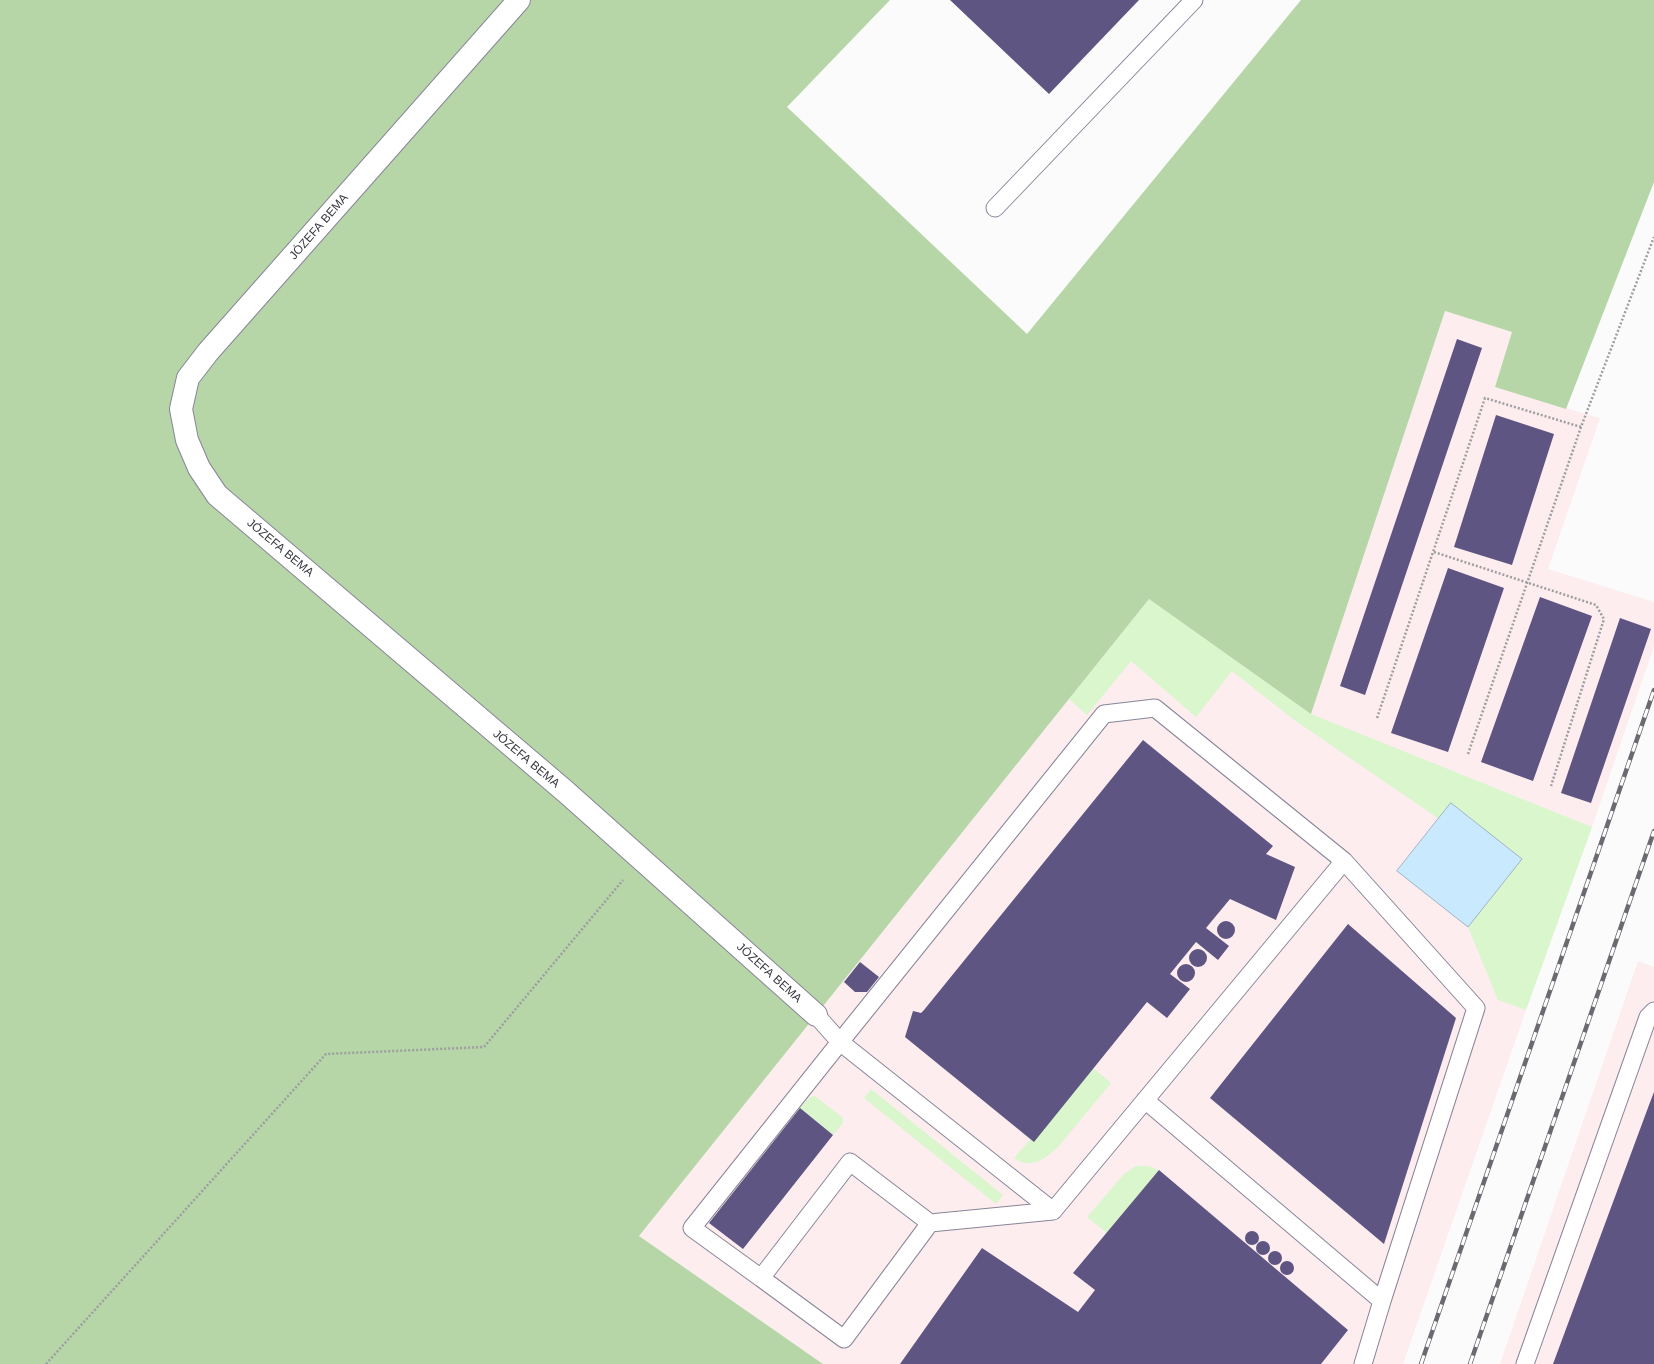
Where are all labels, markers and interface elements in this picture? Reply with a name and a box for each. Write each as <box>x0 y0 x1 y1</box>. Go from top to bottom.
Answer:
street label: JÓZEFA BEMA <box>286 191 352 263</box>
street label: JÓZEFA BEMA <box>244 516 316 580</box>
street label: JÓZEFA BEMA <box>490 727 562 791</box>
street label: JÓZEFA BEMA <box>733 940 805 1006</box>

